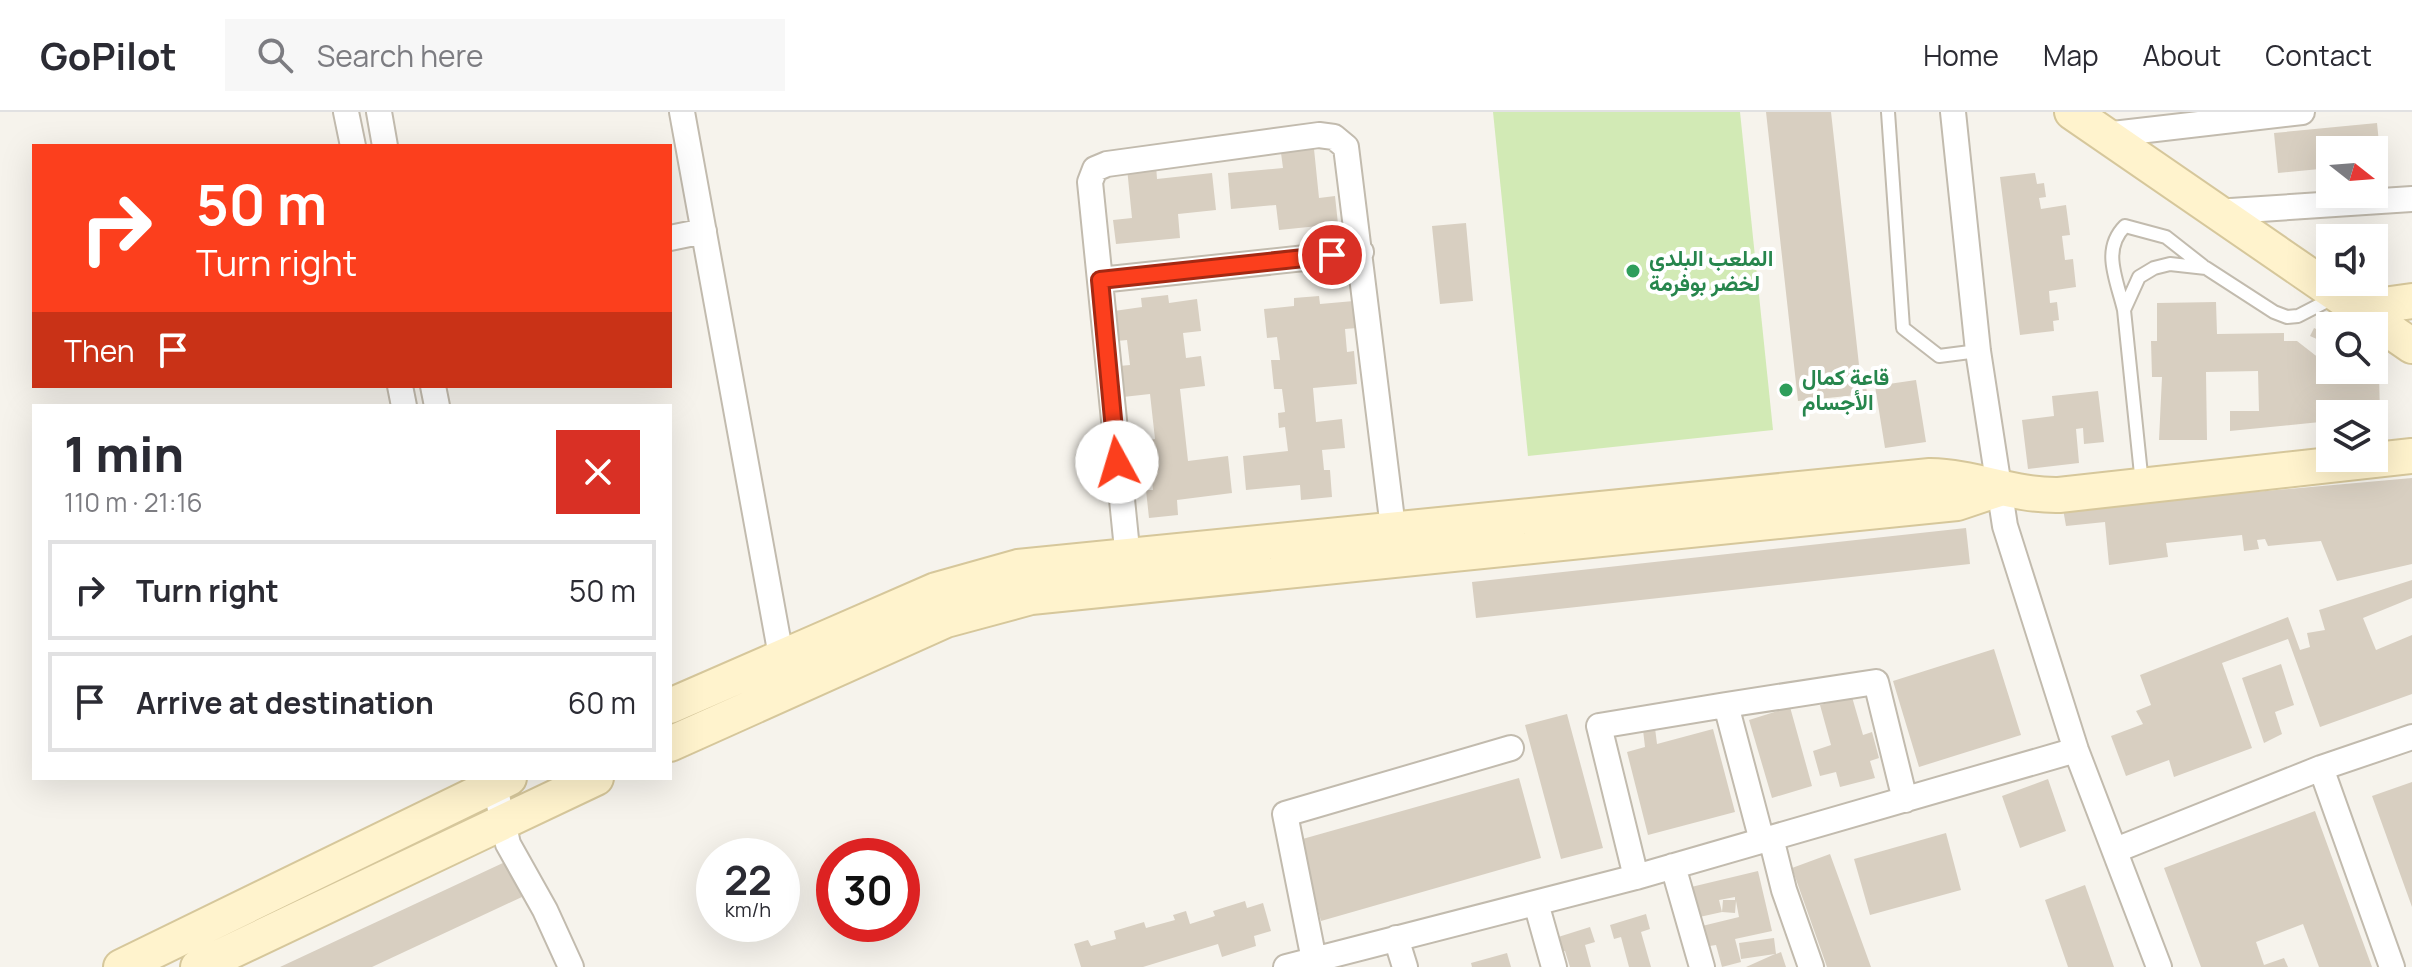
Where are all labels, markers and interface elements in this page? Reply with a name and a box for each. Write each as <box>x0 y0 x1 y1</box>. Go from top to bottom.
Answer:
search box <box>225 19 785 91</box>
text: GoPilot <box>40 29 177 81</box>
icon: search <box>253 33 297 77</box>
text: Search here <box>317 35 484 76</box>
text: Home <box>1923 36 1999 74</box>
text: Map <box>2043 36 2099 74</box>
text: About <box>2143 36 2221 74</box>
text: Contact <box>2265 36 2372 74</box>
north arrow <box>2316 136 2388 208</box>
map controls <box>2316 136 2388 472</box>
text: 50 m <box>196 165 327 242</box>
icon: right <box>64 176 168 280</box>
pin <box>1298 221 1366 289</box>
button: sound <box>2316 224 2388 296</box>
icon: arrive <box>1310 233 1354 277</box>
text: Turn right <box>196 238 357 287</box>
place label: الملعب البلدي لخضر بوفرمة <box>1649 243 1773 298</box>
marker: الملعب البلدي لخضر بوفرمة <box>1624 262 1642 280</box>
button: search <box>2316 312 2388 384</box>
icon: arrive <box>151 328 195 372</box>
text: Then <box>64 330 135 371</box>
place label: قاعة كمال الأجسام <box>1802 362 1889 417</box>
marker: قاعة كمال الأجسام <box>1777 381 1795 399</box>
button: layers <box>2316 400 2388 472</box>
position arrow <box>1075 420 1159 504</box>
text: 1 min <box>64 421 184 486</box>
button: close <box>556 430 640 514</box>
text: 110 m · 21:16 <box>64 484 203 520</box>
icon: right <box>68 568 112 612</box>
text: Turn right <box>136 570 279 611</box>
text: 50 m <box>569 570 636 611</box>
icon: arrive <box>68 680 112 724</box>
text: Arrive at destination <box>136 682 434 723</box>
text: 60 m <box>568 682 636 723</box>
speed limit sign: 30 <box>816 838 920 942</box>
text: 22 <box>724 852 772 907</box>
text: km/h <box>725 896 771 923</box>

